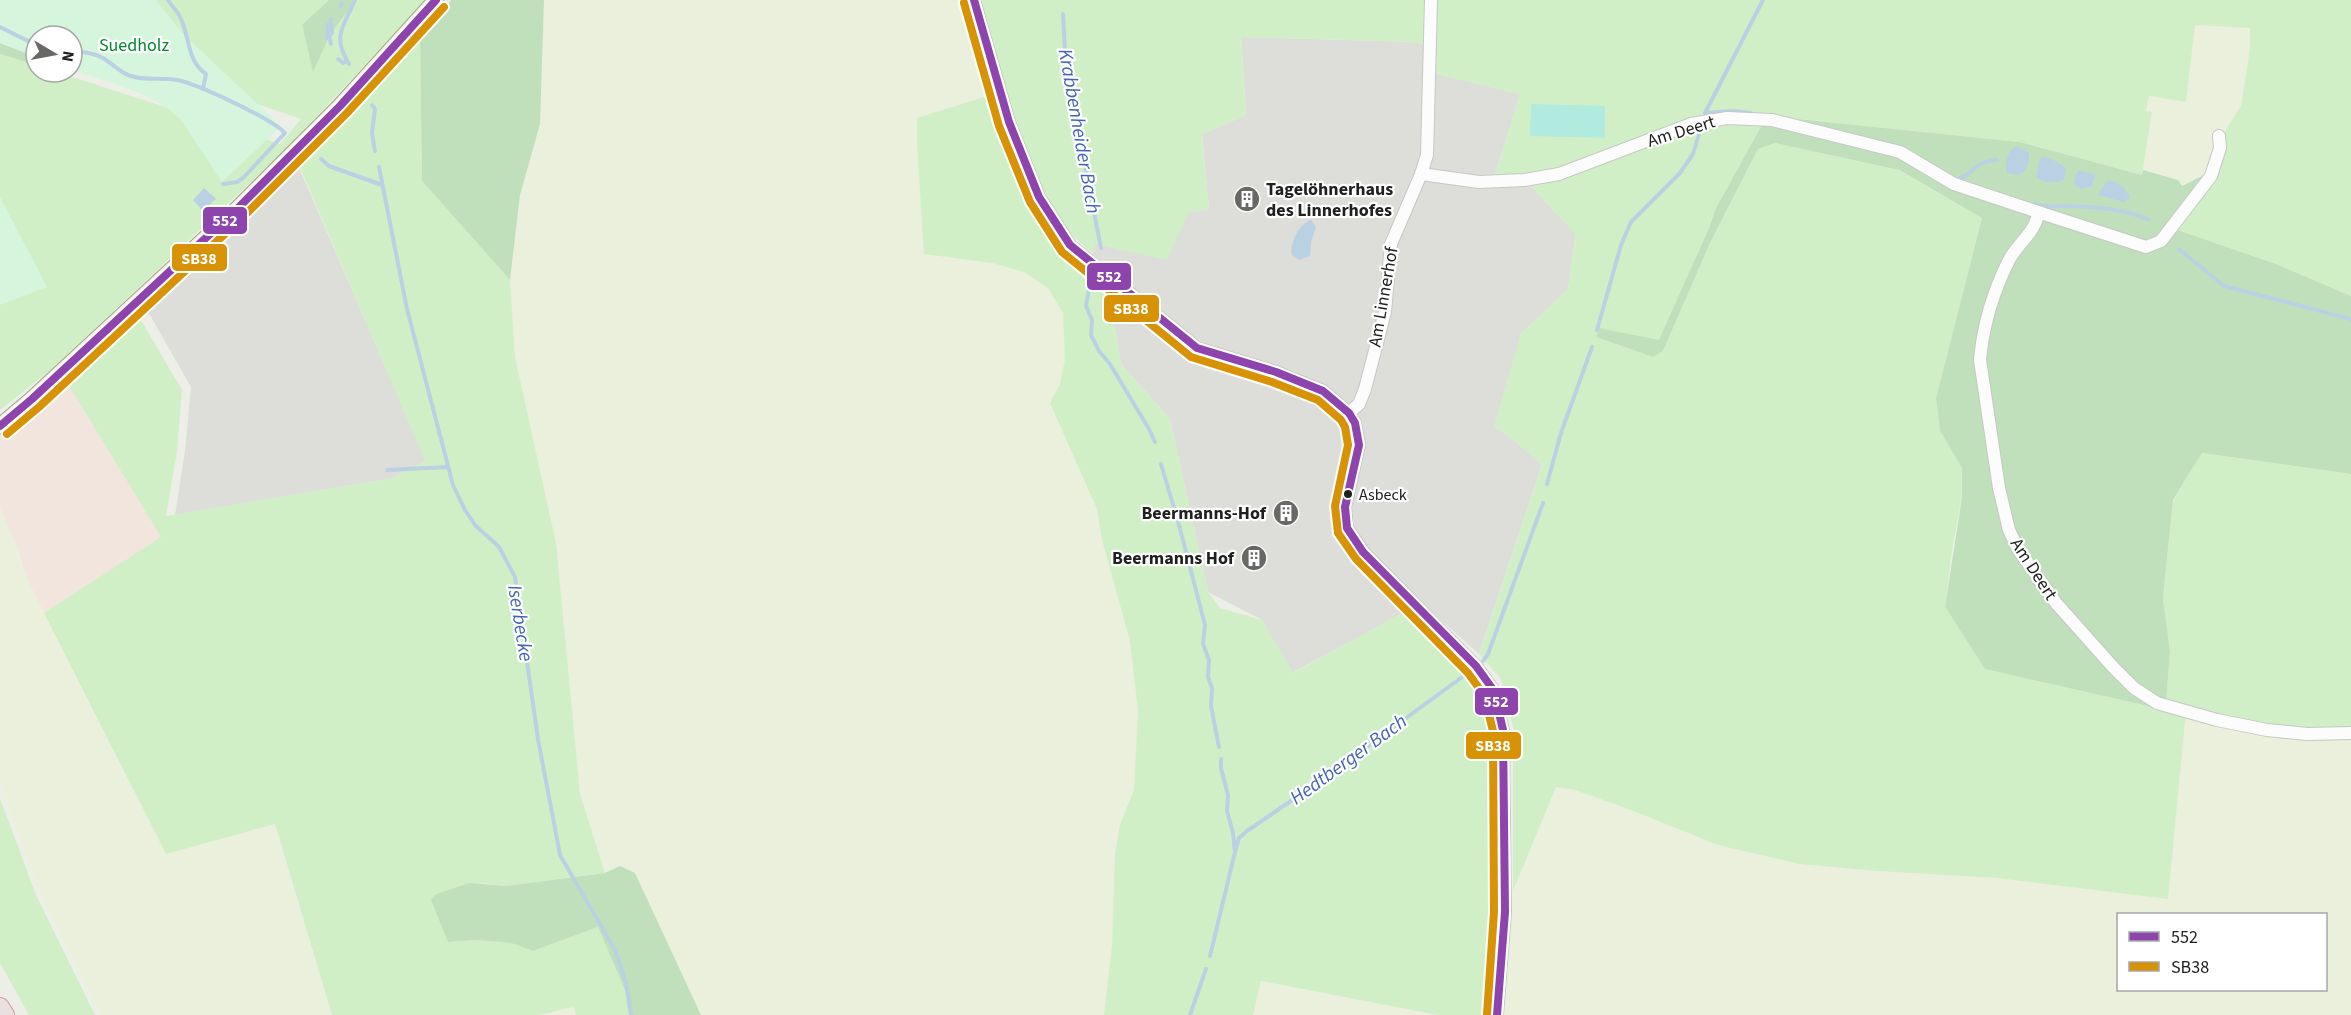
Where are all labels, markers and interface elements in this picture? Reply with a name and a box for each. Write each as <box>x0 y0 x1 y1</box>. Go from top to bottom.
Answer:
north arrow <box>24 24 84 84</box>
park label: Suedholz <box>99 33 169 58</box>
water label: Krabbenheider Bach <box>1051 46 1107 216</box>
text: N <box>56 49 80 64</box>
street label: Am Deert <box>1644 109 1718 154</box>
place label: Tagelöhnerhaus des Linnerhofes <box>1266 177 1393 223</box>
building icon: Tagelöhnerhaus des Linnerhofes <box>1232 184 1262 214</box>
line badge: 552 <box>202 206 248 235</box>
text: 552 <box>212 210 238 232</box>
line badge: SB38 <box>171 243 228 272</box>
street label: Am Linnerhof <box>1362 244 1405 349</box>
text: SB38 <box>181 248 217 270</box>
line badge: 552 <box>1086 262 1132 291</box>
text: 552 <box>1096 266 1122 288</box>
line badge: SB38 <box>1103 294 1160 323</box>
text: SB38 <box>1113 298 1149 320</box>
place label: Asbeck <box>1359 484 1407 506</box>
marker: Asbeck <box>1342 488 1354 500</box>
building icon: Beermanns-Hof <box>1271 498 1301 528</box>
place label: Beermanns-Hof <box>1141 501 1267 526</box>
street label: Am Deert <box>2004 533 2063 605</box>
building icon: Beermanns Hof <box>1239 543 1269 573</box>
place label: Beermanns Hof <box>1112 546 1235 571</box>
water label: Iserbecke <box>500 583 540 664</box>
line badge: 552 <box>1474 687 1519 716</box>
text: 552 <box>1483 691 1509 713</box>
water label: Hedtberger Bach <box>1284 708 1413 812</box>
line badge: SB38 <box>1465 731 1522 760</box>
text: SB38 <box>1475 735 1511 757</box>
legend <box>2117 913 2327 991</box>
text: 552 <box>2171 925 2198 950</box>
text: SB38 <box>2171 955 2209 980</box>

